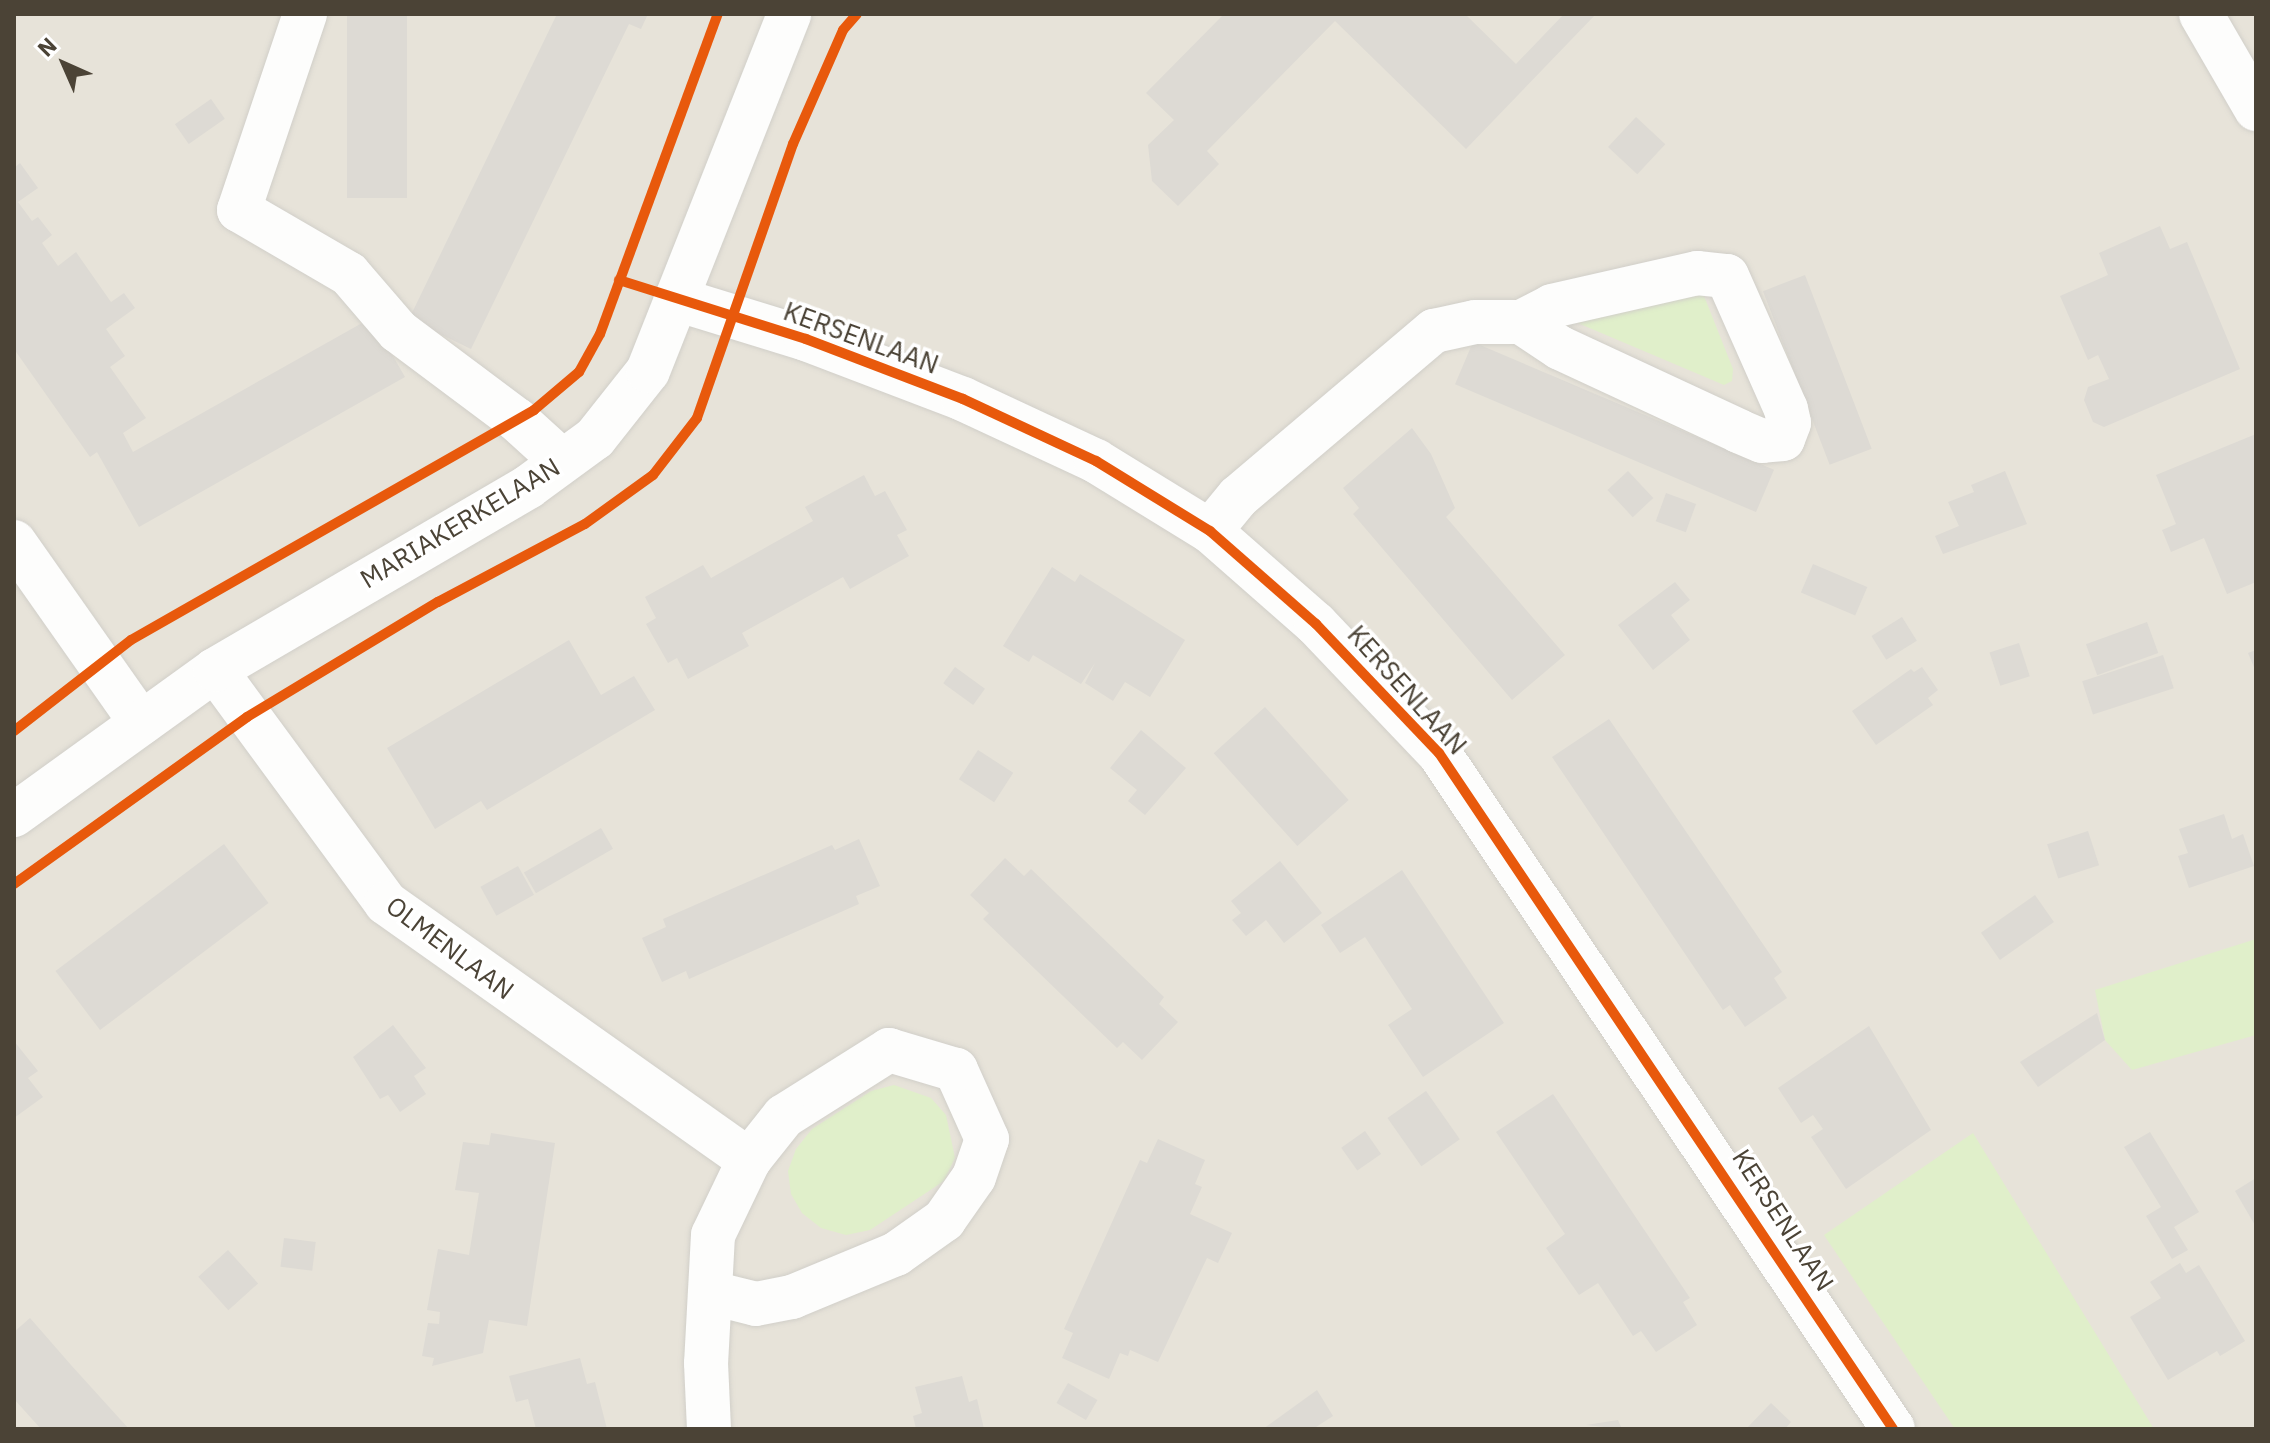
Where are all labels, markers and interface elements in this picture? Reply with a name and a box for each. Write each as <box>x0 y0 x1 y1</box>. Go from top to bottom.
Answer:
north arrow <box>24 24 104 104</box>
text: N <box>31 31 63 63</box>
street label: KERSENLAAN <box>779 296 943 380</box>
street label: MARIAKERKELAAN <box>355 451 565 595</box>
street label: KERSENLAAN <box>1341 619 1473 761</box>
street label: OLMENLAAN <box>380 890 520 1006</box>
street label: KERSENLAAN <box>1726 1143 1840 1297</box>

